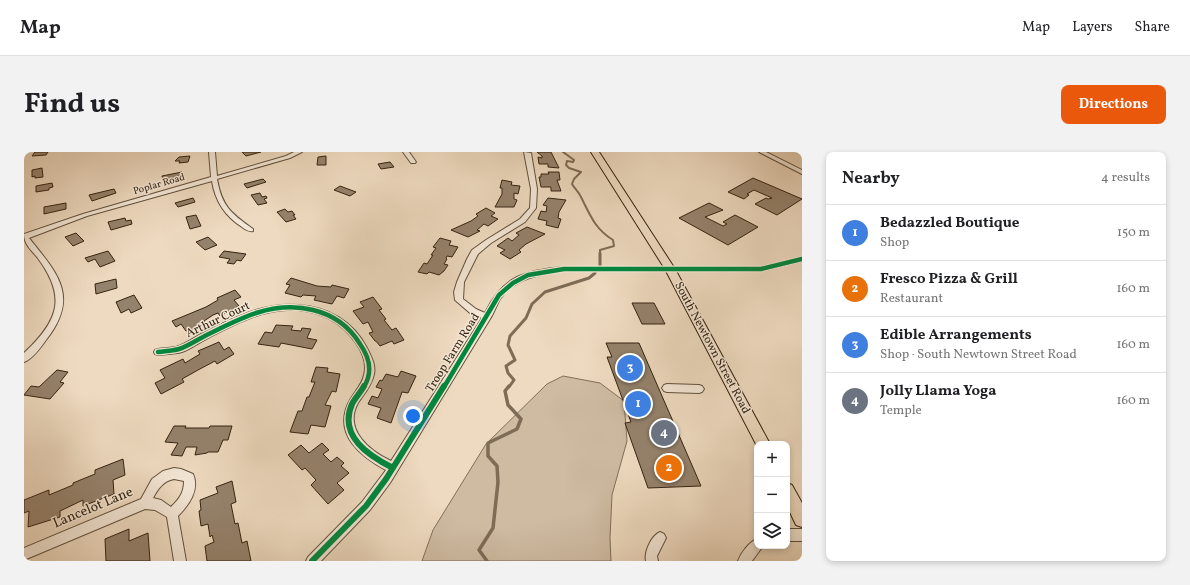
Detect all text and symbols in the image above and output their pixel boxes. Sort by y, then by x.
text: Map [20,15,61,41]
text: Map [1022,18,1050,37]
text: Layers [1072,18,1112,37]
text: Share [1134,18,1170,37]
text: Find us [24,85,120,124]
button: Directions [1061,85,1166,124]
text: Nearby [842,167,900,190]
text: 4 results [1101,169,1150,187]
street label: Poplar Road [131,170,187,198]
text: Bedazzled Boutique [880,213,1020,234]
text: 1 [852,224,858,242]
text: 150 m [1117,224,1150,242]
text: Shop [880,234,909,252]
text: Fresco Pizza & Grill [880,269,1018,290]
street label: South Newtown Street Road [670,279,754,417]
text: 2 [852,280,858,298]
text: 160 m [1116,280,1150,298]
text: Restaurant [880,290,943,308]
street label: Arthur Court [183,298,253,342]
street label: Troop Farm Road [422,310,484,396]
text: Edible Arrangements [880,325,1032,346]
text: 3 [852,336,858,354]
text: 160 m [1116,336,1150,354]
text: Shop · South Newtown Street Road [880,346,1077,364]
pin: 3 [617,353,643,383]
text: Jolly Llama Yoga [880,381,997,402]
pin: 1 [625,389,651,419]
text: 4 [851,392,859,410]
text: 160 m [1116,392,1150,410]
text: Temple [880,402,922,420]
your location [403,406,423,426]
pin: 4 [651,418,677,448]
map controls [754,441,790,549]
button: + [754,441,790,477]
pin: 2 [656,453,682,483]
button: − [754,477,790,513]
street label: Lancelot Lane [50,482,136,533]
button: layers [754,513,790,549]

